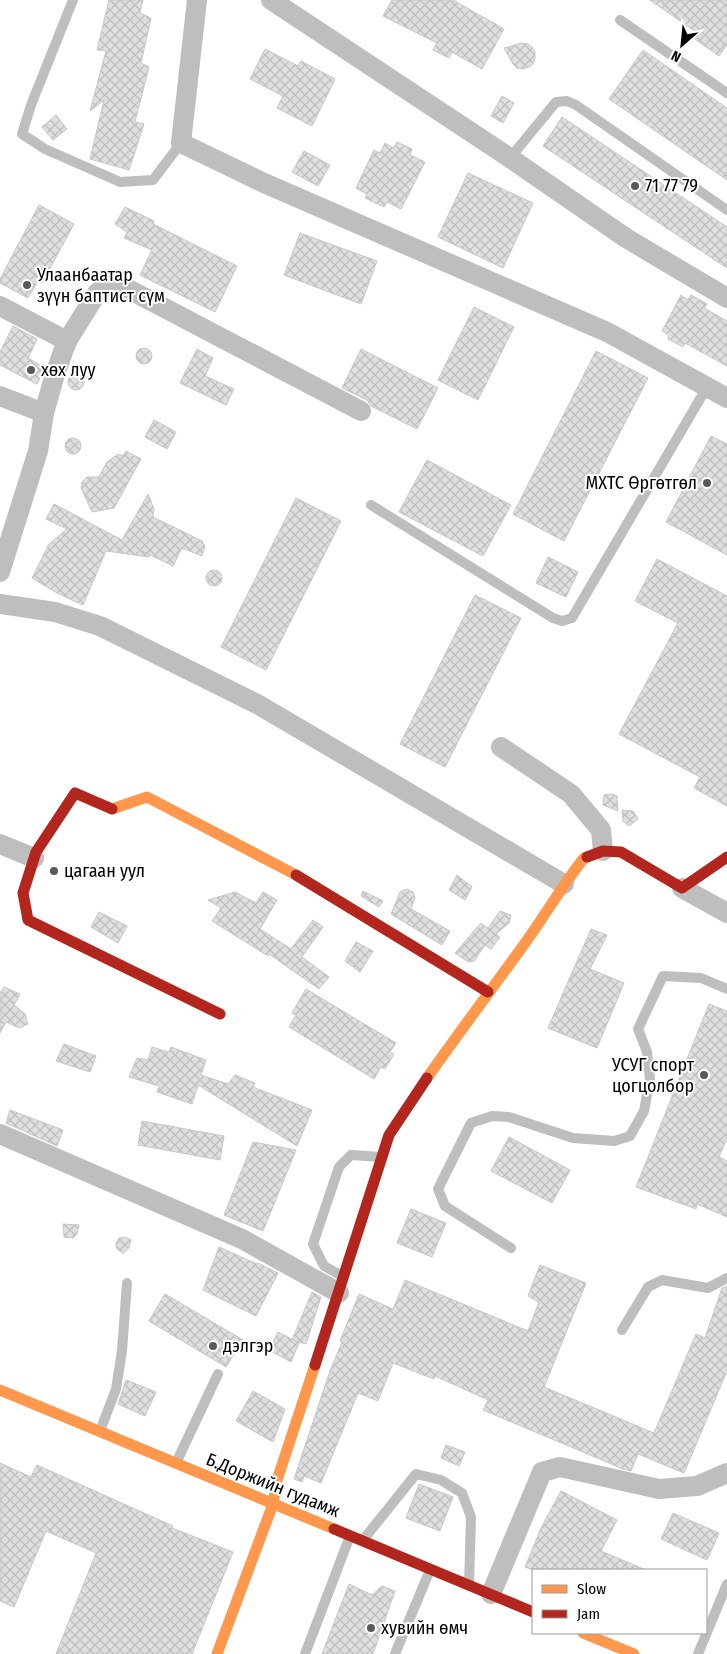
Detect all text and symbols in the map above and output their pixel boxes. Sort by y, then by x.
north arrow [657,20,707,70]
text: N [669,47,684,66]
place label: 71 77 79 [645,175,698,197]
marker: 71 77 79 [629,180,641,192]
place label: Улаанбаатар зүүн баптист сүм [36,264,165,307]
marker: Улаанбаатар зүүн баптист сүм [21,279,33,291]
place label: хөх луу [41,359,95,381]
marker: хөх луу [25,364,37,376]
place label: МХТС Өргөтгөл [586,472,697,494]
marker: МХТС Өргөтгөл [701,477,713,489]
place label: цагаан уул [64,860,145,882]
marker: цагаан уул [48,865,60,877]
place label: УСУГ спорт цогцолбор [611,1054,695,1097]
marker: УСУГ спорт цогцолбор [698,1069,710,1081]
place label: дэлгэр [223,1335,273,1357]
marker: дэлгэр [207,1340,219,1352]
street label: Б.Доржийн гудамж [203,1448,343,1522]
legend [532,1569,707,1634]
text: Slow [577,1580,606,1598]
text: Jam [577,1605,600,1623]
place label: хувийн өмч [381,1617,468,1639]
marker: хувийн өмч [365,1622,377,1634]

